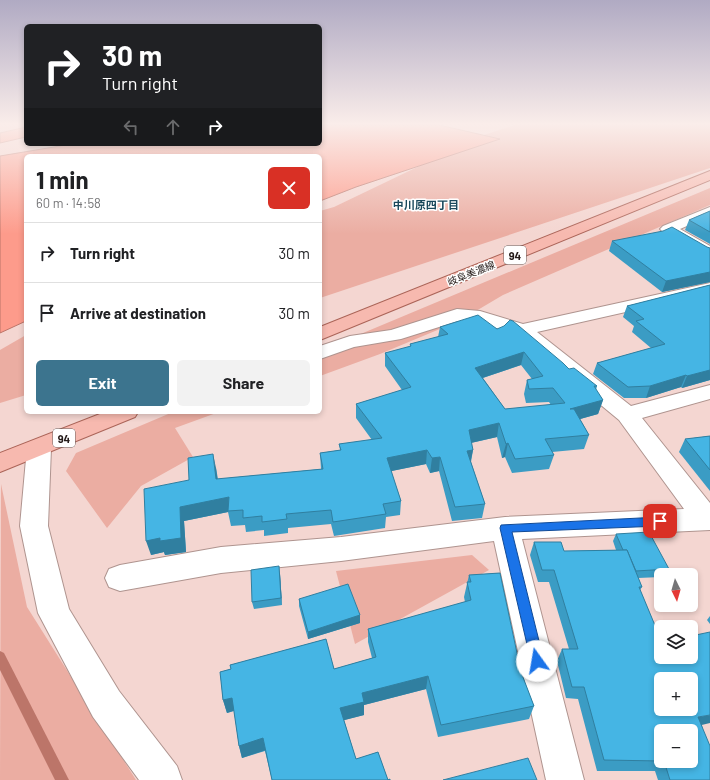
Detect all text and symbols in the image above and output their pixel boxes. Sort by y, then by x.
text: 30 m [102,38,162,72]
icon: right [36,40,88,92]
text: Turn right [102,72,178,94]
icon: left [120,116,142,138]
icon: ahead [162,116,184,138]
icon: right [204,116,226,138]
text: 1 min [36,165,89,194]
button: close [268,167,310,209]
text: 60 m · 14:58 [36,195,101,211]
district label: 中川原四丁目 [393,198,459,211]
icon: right [36,242,58,264]
text: Turn right [70,244,135,262]
text: 30 m [278,244,310,262]
road number: 94 [504,246,526,264]
street label: 岐阜美濃線 [446,258,496,288]
icon: arrive [36,302,58,324]
text: Arrive at destination [70,304,206,322]
text: 30 m [278,304,310,322]
button: Exit [36,360,169,406]
button: Share [177,360,310,406]
road number: 94 [53,429,75,447]
pin [643,504,677,538]
icon: arrive [649,510,671,532]
north arrow [654,568,698,612]
map controls [654,568,698,768]
button: layers [654,620,698,664]
position arrow [516,640,558,682]
button: + [654,672,698,716]
button: − [654,724,698,768]

